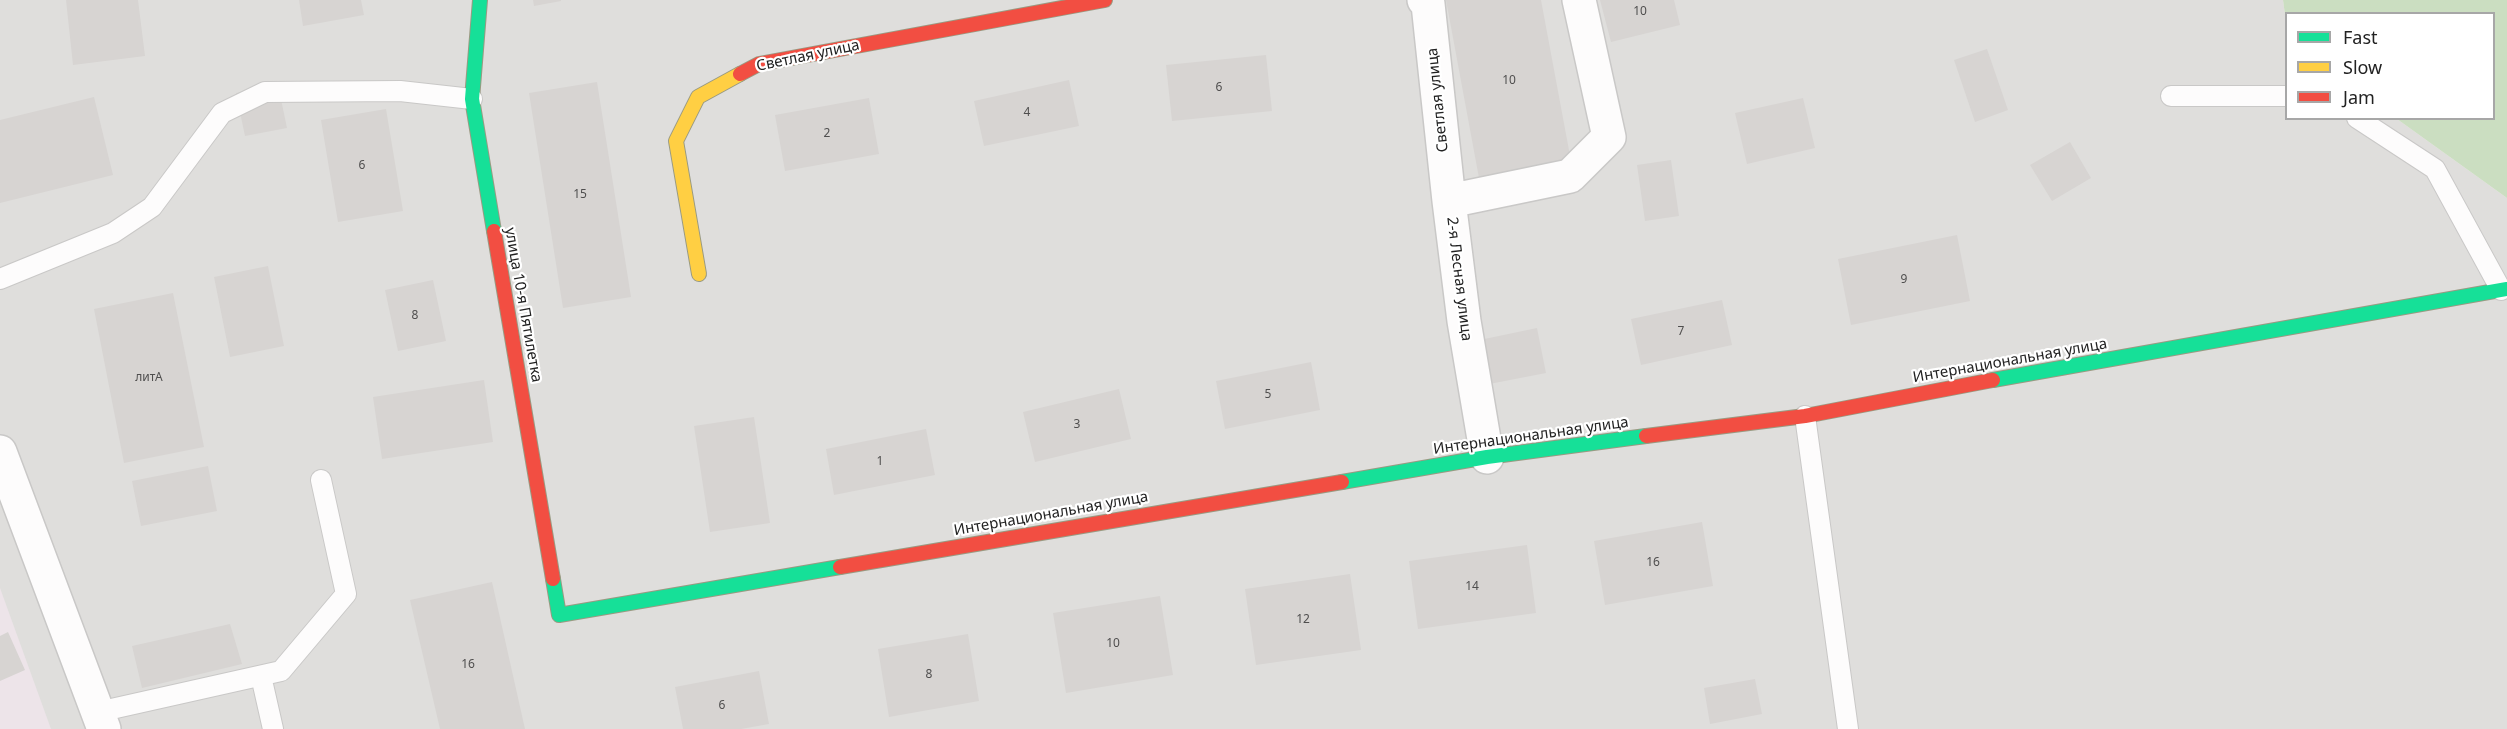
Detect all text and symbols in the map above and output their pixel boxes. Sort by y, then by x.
house number: 10 [1633,5,1647,19]
legend [2285,12,2495,120]
text: Fast [2343,25,2378,49]
street label: Светлая улица [755,36,861,76]
street label: Светлая улица [1424,47,1452,153]
text: Slow [2343,55,2382,79]
house number: 10 [1502,74,1516,88]
house number: 6 [1216,81,1222,95]
text: Jam [2343,85,2375,109]
house number: 4 [1024,106,1030,120]
house number: 2 [824,127,830,141]
house number: 6 [359,159,365,173]
house number: 15 [573,188,587,202]
street label: 2-я Лесная улица [1442,216,1476,342]
street label: улица 10-я Пятилетка [501,226,545,384]
house number: 9 [1901,273,1907,287]
house number: 8 [412,309,418,323]
house number: 7 [1678,325,1684,339]
street label: Интернациональная улица [1911,335,2109,387]
house number: литА [135,371,163,385]
house number: 5 [1265,388,1271,402]
street label: Интернациональная улица [1432,413,1630,459]
house number: 3 [1074,418,1080,432]
house number: 1 [877,455,883,469]
street label: Интернациональная улица [952,488,1150,540]
house number: 16 [1646,556,1660,570]
house number: 14 [1465,580,1479,594]
house number: 12 [1296,613,1310,627]
house number: 10 [1106,637,1120,651]
house number: 16 [461,658,475,672]
house number: 8 [926,668,932,682]
house number: 6 [719,699,725,713]

